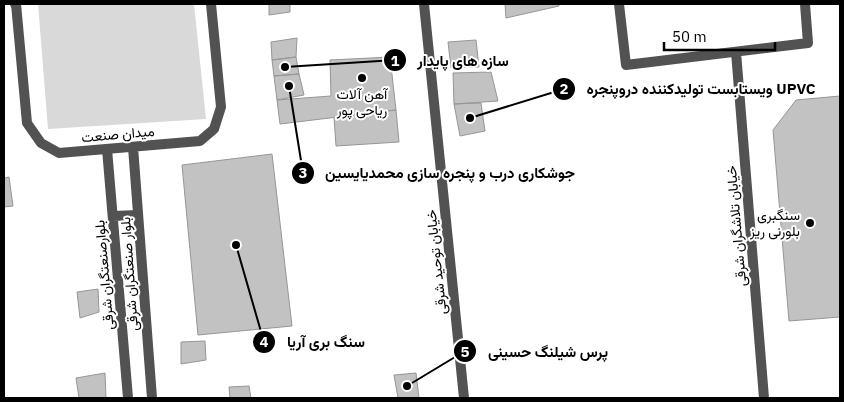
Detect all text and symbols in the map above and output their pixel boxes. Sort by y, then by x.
scale bar [664,20,775,52]
text: 50 m [672,27,707,46]
callout: سازه های پایدار [382,45,519,75]
text: 1 [390,51,400,70]
text: سازه های پایدار [416,51,509,71]
marker: آهن آلات ریاحی پور [356,72,368,84]
callout: ویستابست تولیدکننده دروپنجره UPVC [552,74,826,104]
text: 2 [559,79,569,98]
text: ویستابست تولیدکننده دروپنجره UPVC [586,79,816,99]
place label: آهن آلات ریاحی پور [336,85,389,120]
street label: میدان صنعت [81,122,155,146]
callout: جوشکاری درب و پنجره سازی محمدیایسین [290,158,585,188]
text: 3 [298,163,308,182]
text: جوشکاری درب و پنجره سازی محمدیایسین [325,163,575,183]
street label: خیابان تلاشگران شرقی [722,165,750,287]
place label: سنگبری بلورنی ریز [749,206,800,240]
street label: خیابان توحید شرقی [422,209,450,315]
street label: بلوار صنعتگران شرقی [116,216,142,332]
marker: سنگبری بلورنی ریز [804,217,816,229]
street label: بلوارصنعتگران شرقی [90,219,118,331]
callout: سنگ بری آریا [252,327,375,357]
text: 4 [259,332,269,351]
text: سنگ بری آریا [287,332,365,351]
callout: پرس شیلنگ حسینی [453,336,618,366]
text: 5 [460,342,470,361]
text: پرس شیلنگ حسینی [488,342,608,362]

